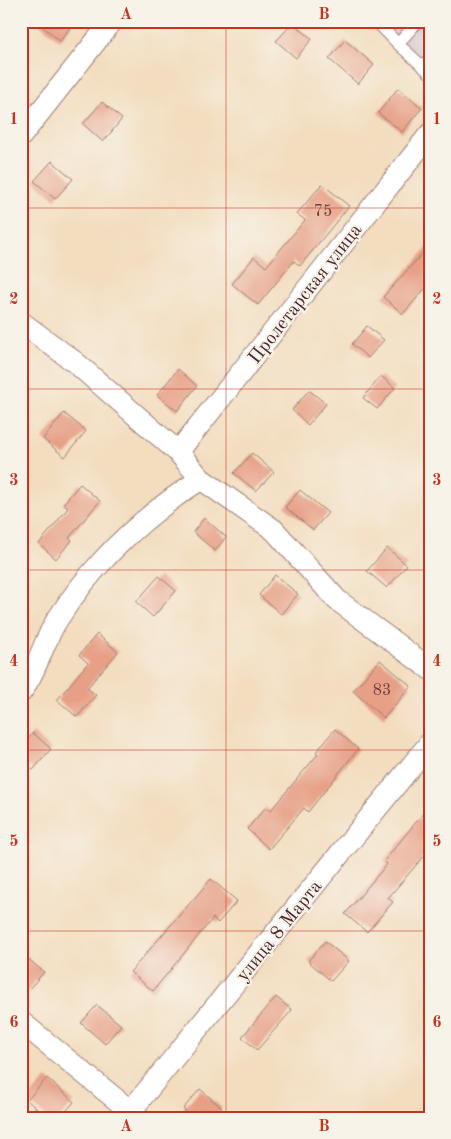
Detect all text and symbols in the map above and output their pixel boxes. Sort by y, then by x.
text: A [120,7,132,23]
text: B [318,7,330,23]
text: 1 [9,112,19,128]
text: 1 [432,112,442,128]
house number: 75 [314,204,332,220]
street label: Пролетарская улица [246,221,367,368]
text: 2 [9,292,19,308]
text: 2 [432,292,442,308]
text: 3 [9,473,19,489]
text: 3 [432,473,442,489]
text: 4 [9,654,19,670]
text: 4 [432,654,442,670]
house number: 83 [373,683,391,699]
text: 5 [9,834,19,850]
text: 5 [432,834,442,850]
street label: улица 8 Марта [234,877,327,986]
text: 6 [9,1015,19,1031]
text: 6 [432,1015,442,1031]
text: A [120,1119,132,1135]
text: B [318,1119,330,1135]

